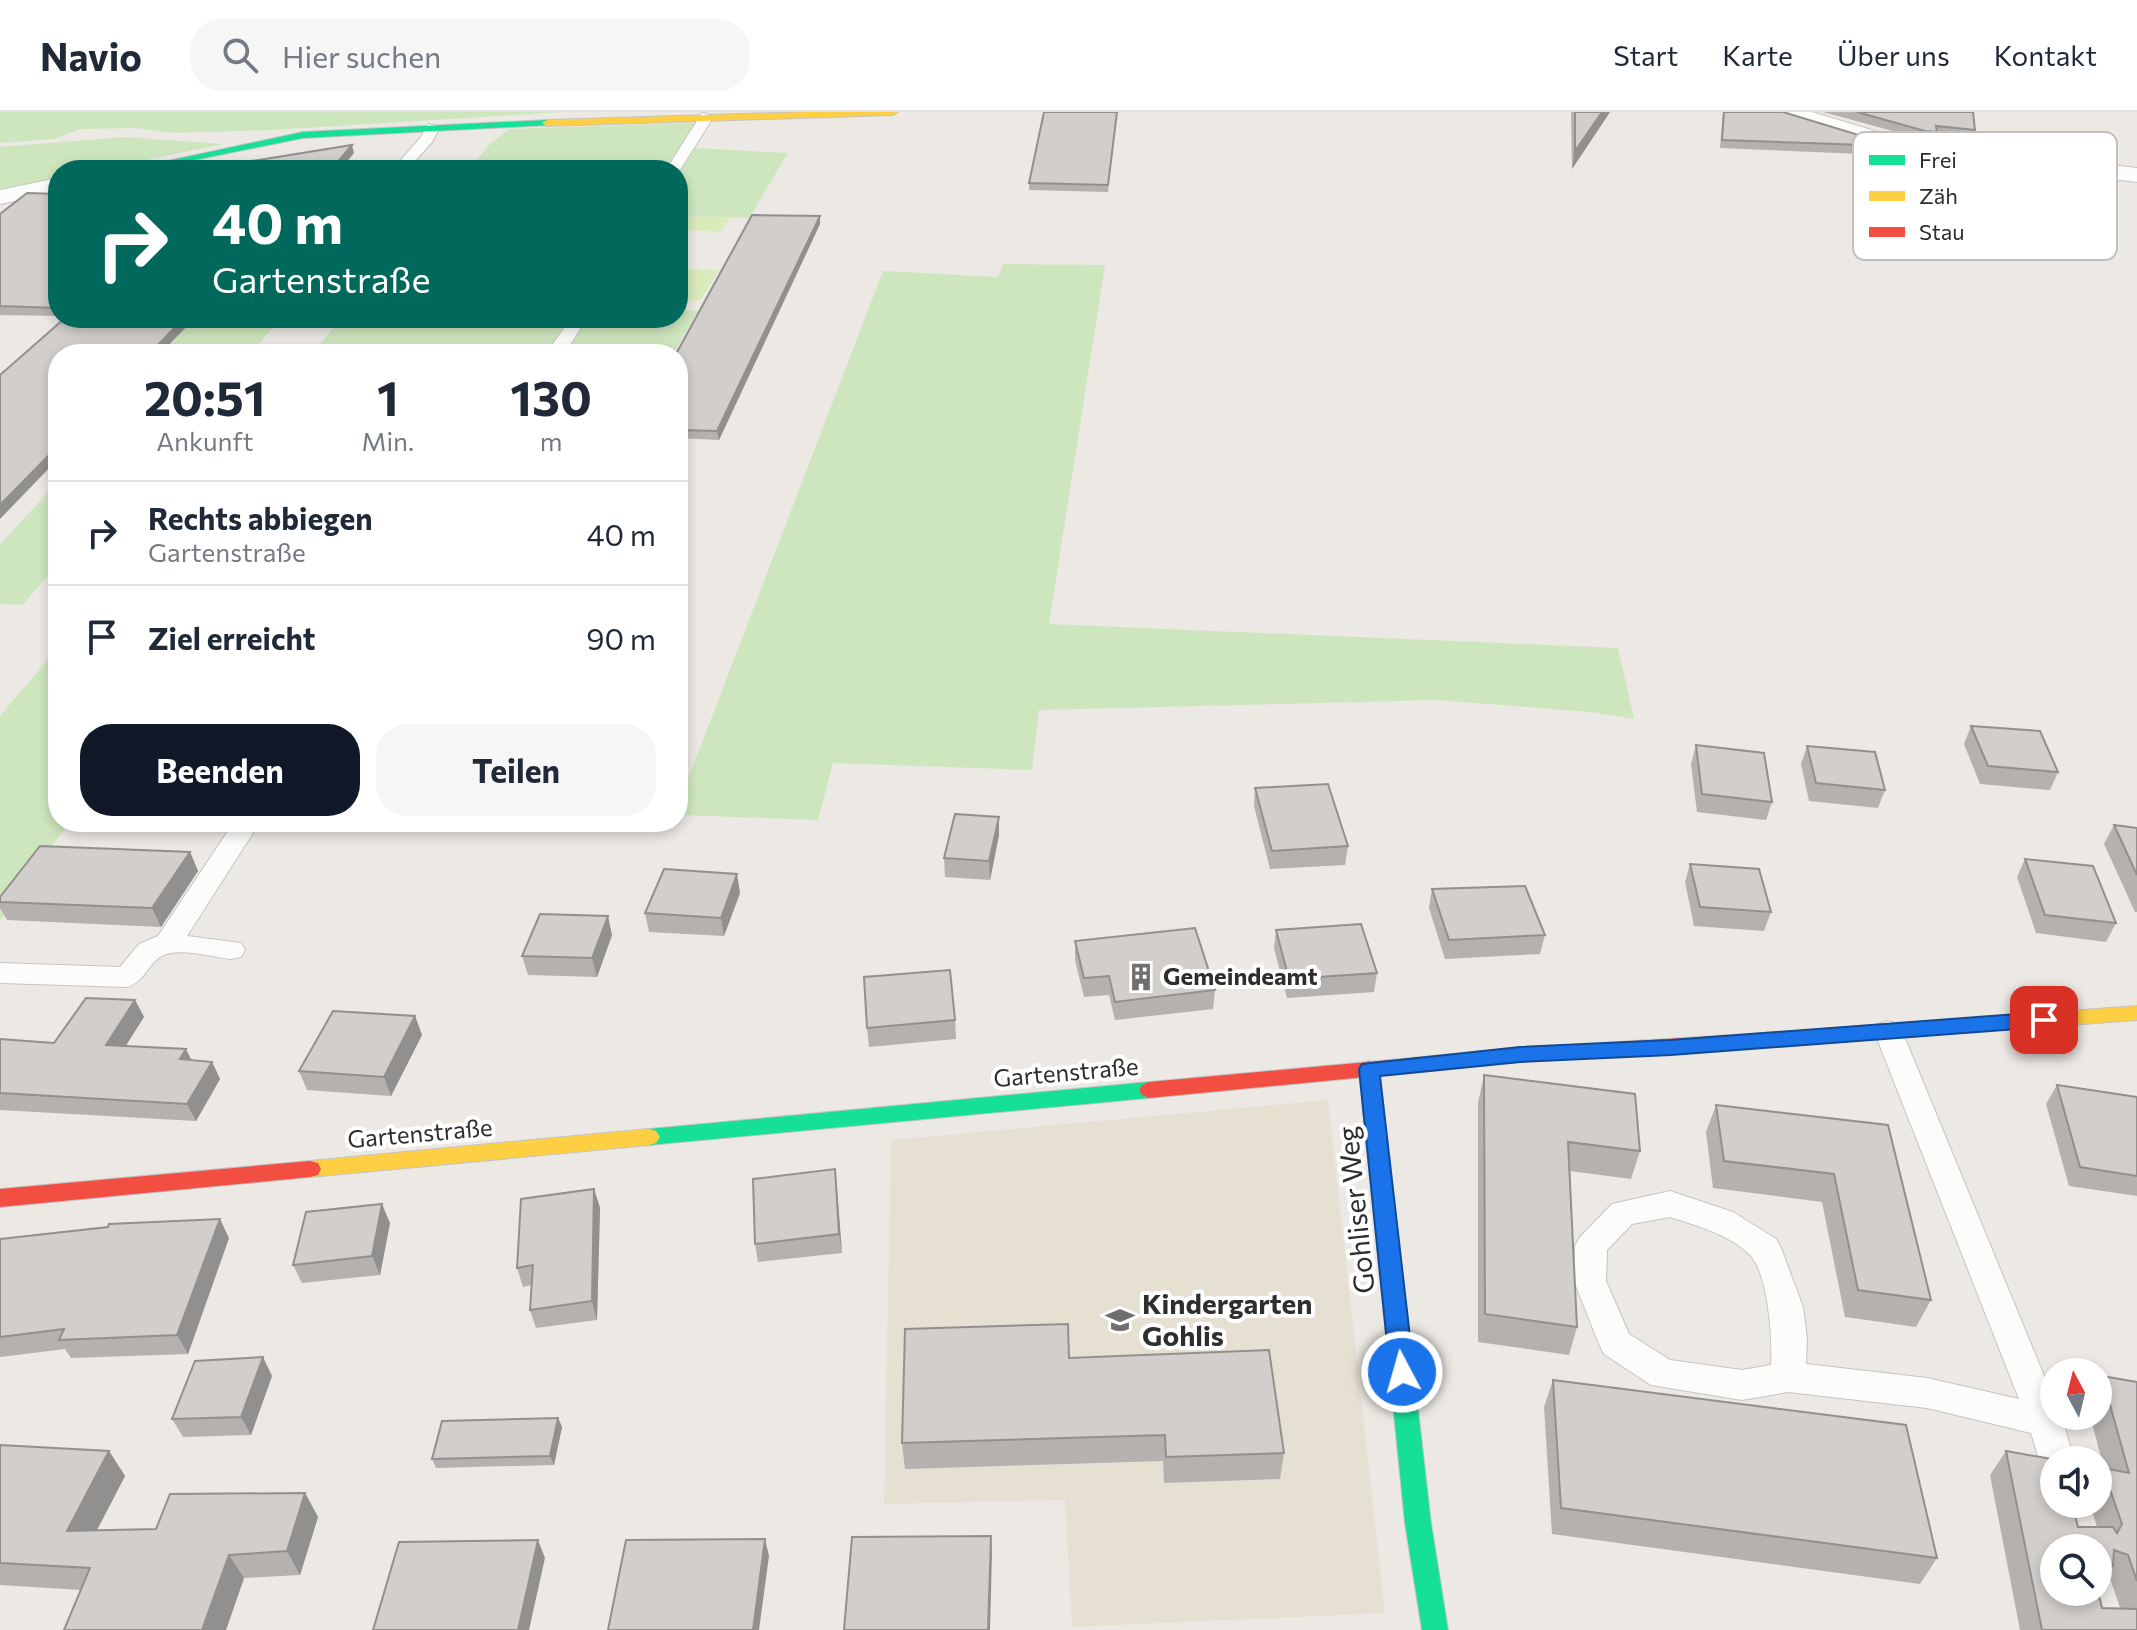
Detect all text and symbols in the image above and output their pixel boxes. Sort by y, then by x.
search box [190,19,750,91]
text: Navio [40,32,142,79]
icon: search [218,33,262,77]
text: Hier suchen [282,37,441,74]
text: Start [1613,38,1678,72]
text: Karte [1722,38,1793,72]
text: Über uns [1837,38,1950,72]
text: Kontakt [1994,38,2097,72]
legend [1853,132,2117,260]
text: Frei [1919,146,1957,173]
text: Zäh [1919,182,1958,209]
text: 40 m [212,187,343,256]
icon: right [80,192,184,296]
text: Stau [1919,218,1965,245]
text: Gartenstraße [212,256,430,300]
text: 20:51 [144,367,265,426]
text: 1 [377,367,399,426]
text: 130 [510,367,592,426]
text: Ankunft [156,425,253,456]
text: Min. [362,425,414,456]
text: m [540,425,562,456]
text: Rechts abbiegen [148,499,373,536]
icon: right [80,511,124,555]
text: 40 m [587,515,656,552]
text: Gartenstraße [148,536,306,567]
icon: arrive [80,615,124,659]
text: Ziel erreicht [148,619,316,656]
text: 90 m [586,619,656,656]
button: Beenden [80,724,360,816]
button: Teilen [376,724,656,816]
place label: Gemeindeamt [1163,961,1318,990]
building icon: Gemeindeamt [1126,962,1156,992]
pin [2010,986,2078,1054]
icon: arrive [2022,998,2066,1042]
street label: Gartenstraße [992,1051,1140,1092]
street label: Gartenstraße [346,1112,494,1153]
street label: Gohliser Weg [1329,1125,1381,1296]
place label: Kindergarten Gohlis [1142,1286,1312,1352]
school or university icon: Kindergarten Gohlis [1105,1305,1135,1335]
position arrow [1360,1330,1444,1414]
north arrow [2040,1358,2112,1430]
map controls [2040,1358,2112,1606]
button: sound [2040,1446,2112,1518]
button: search [2040,1534,2112,1606]

